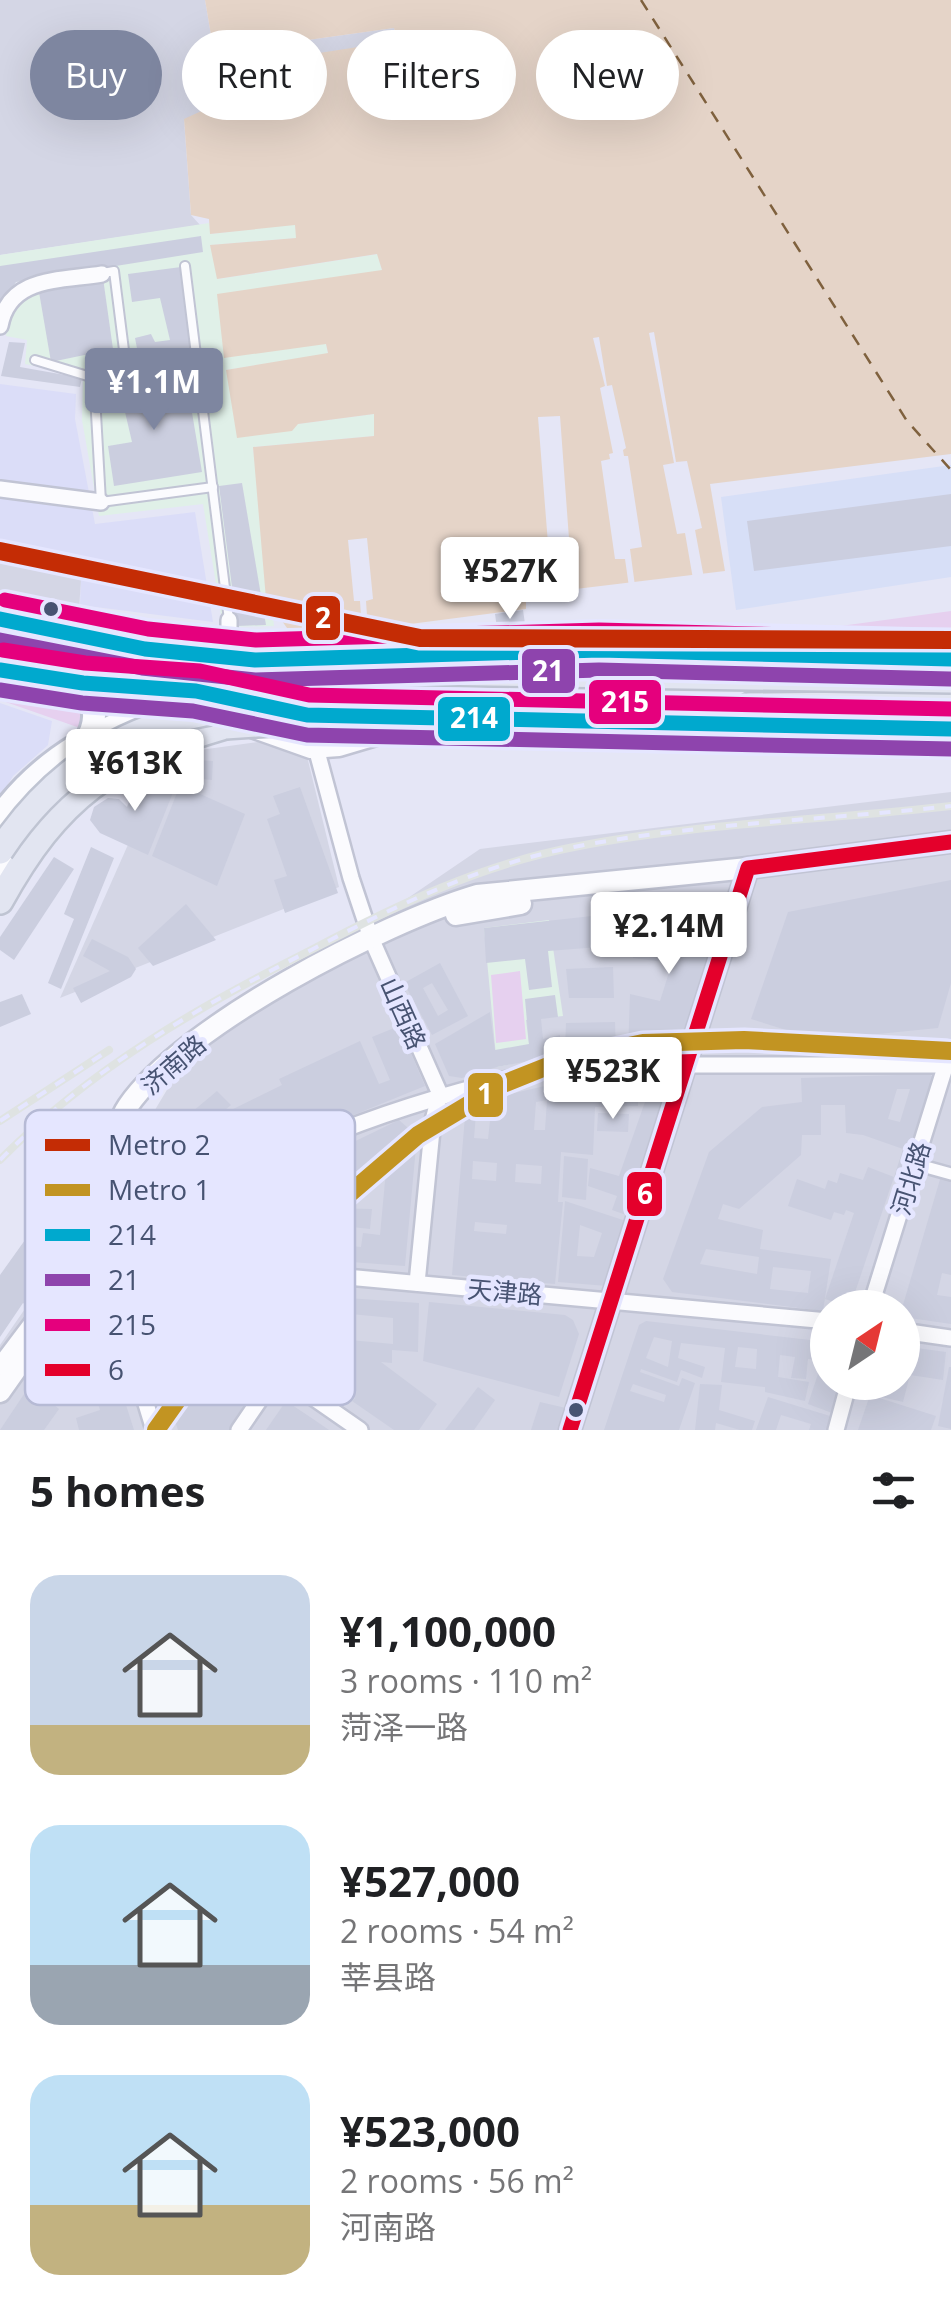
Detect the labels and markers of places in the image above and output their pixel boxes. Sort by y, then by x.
pin: ¥1.1M [84,348,224,433]
pin: ¥527K [440,537,580,622]
unlabelled marker [41,599,61,619]
pin: ¥613K [65,729,205,814]
pin: ¥2.14M [588,892,750,977]
pin: ¥523K [543,1037,683,1122]
unlabelled marker [566,1400,586,1420]

